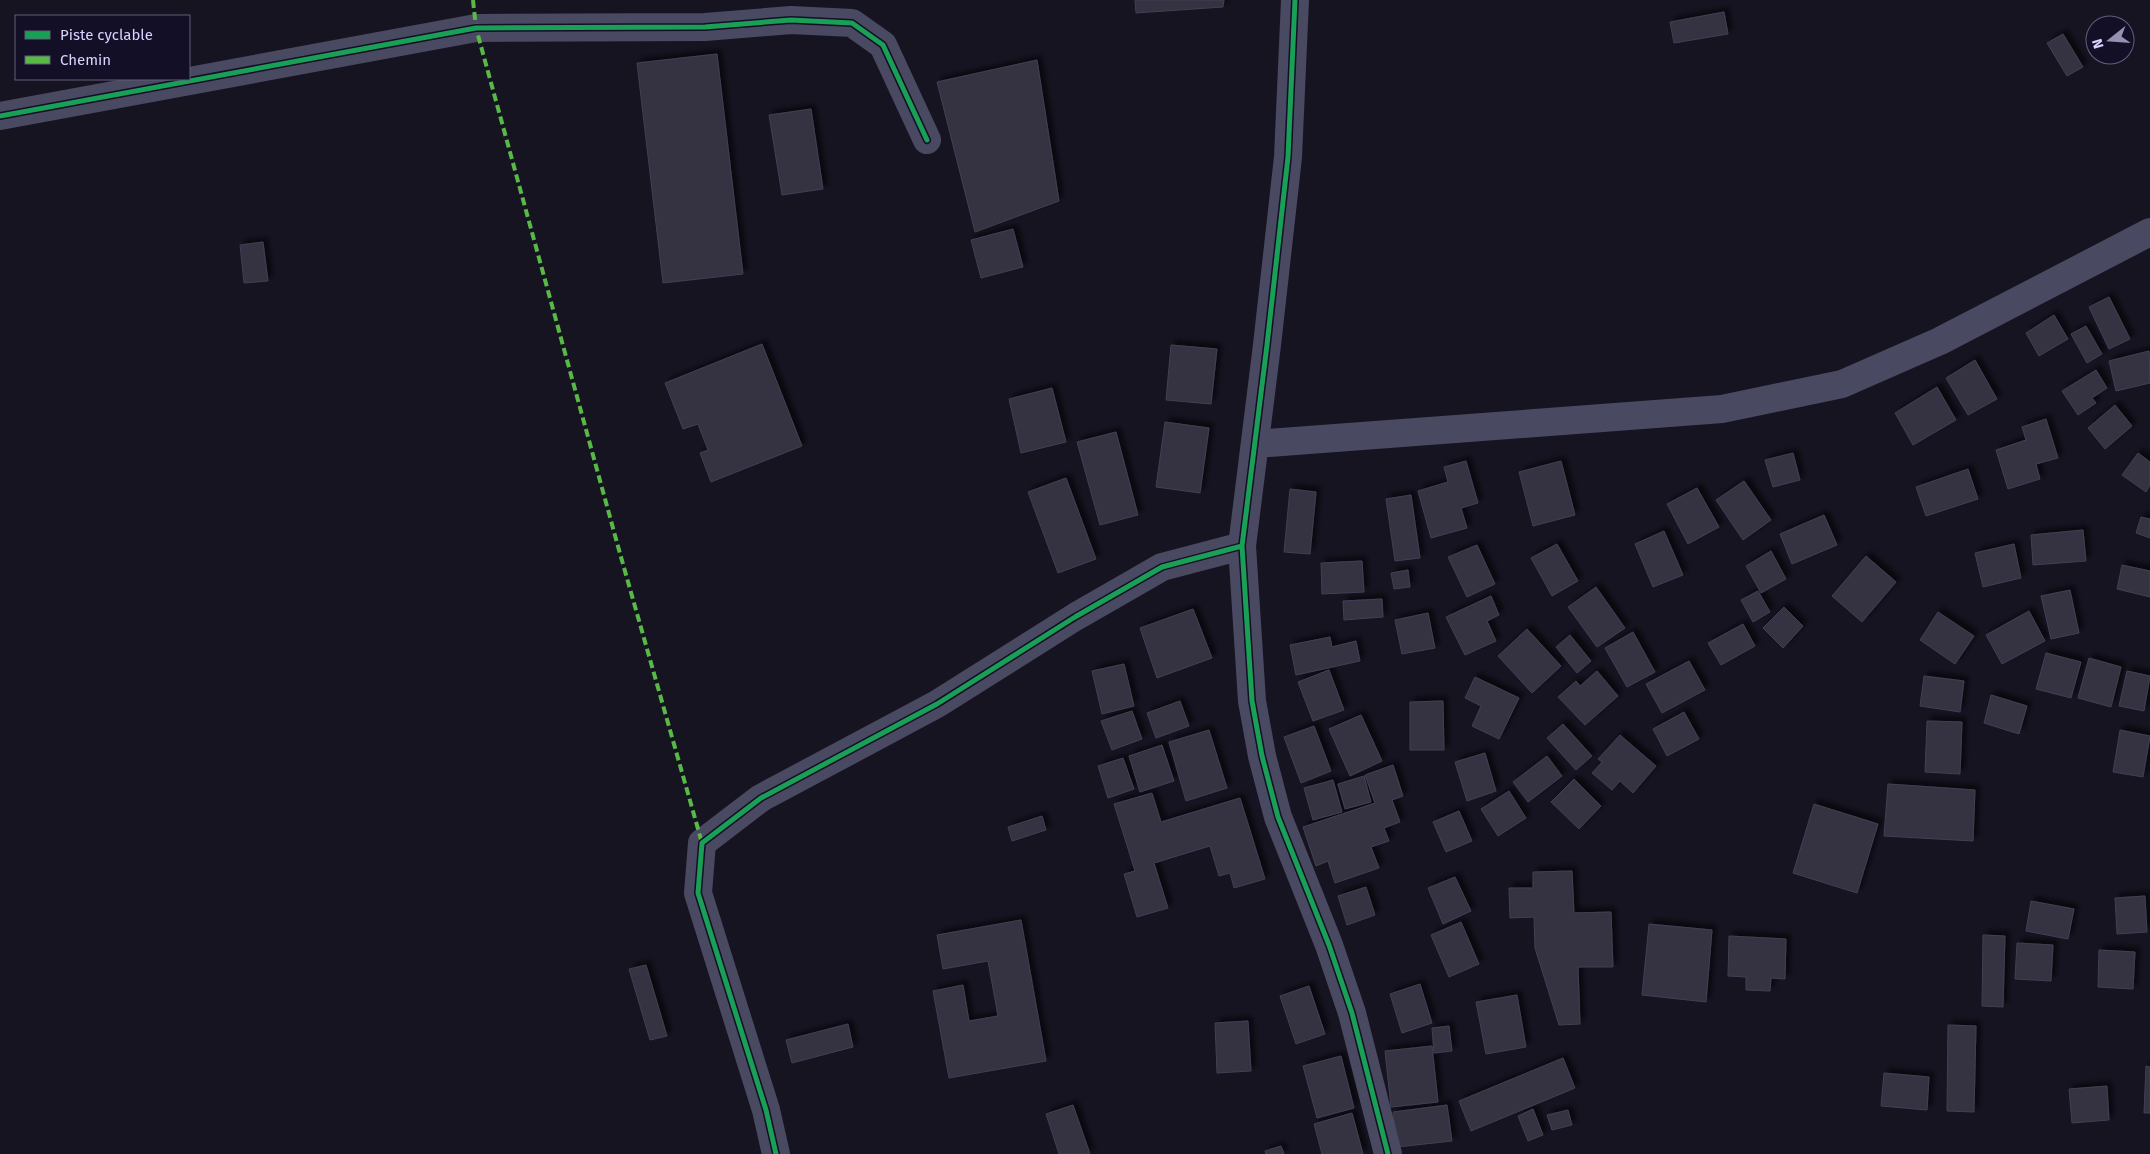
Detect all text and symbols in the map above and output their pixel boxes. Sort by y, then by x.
legend [15,15,190,80]
north arrow [2085,15,2135,65]
text: Piste cyclable [60,26,153,44]
text: N [2089,37,2108,51]
text: Chemin [60,51,111,69]

